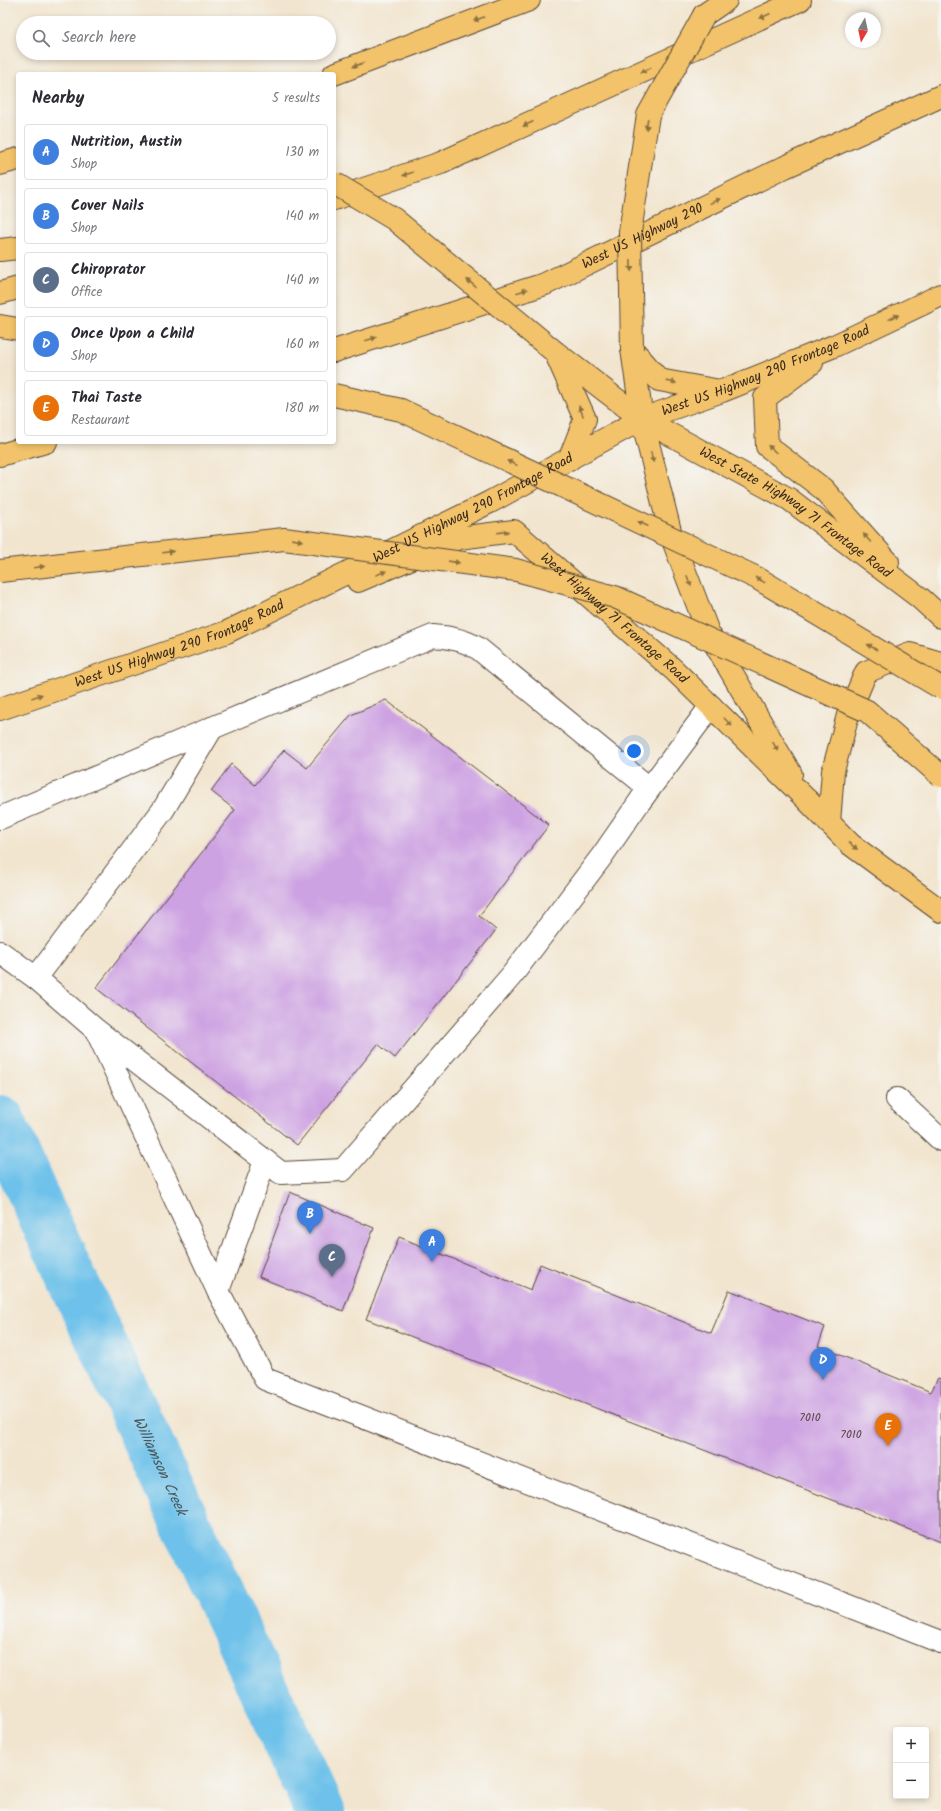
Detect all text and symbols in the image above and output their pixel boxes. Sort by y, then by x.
north arrow [845,12,881,48]
one-way arrow [759,13,770,19]
search box [16,16,336,60]
one-way arrow [473,16,485,22]
text: Search here [62,26,136,50]
icon: search [30,27,52,49]
one-way arrow [352,63,364,69]
one-way arrow [641,67,652,73]
text: Nearby [32,85,84,112]
text: 5 results [272,88,320,109]
one-way arrow [644,118,650,130]
one-way arrow [521,121,533,127]
text: Nutrition, Austin [71,130,182,154]
text: A [42,142,50,163]
text: 130 m [285,142,319,163]
text: Shop [71,154,97,175]
one-way arrow [402,171,414,177]
text: Cover Nails [71,194,144,218]
street label: West US Highway 290 [578,197,707,275]
one-way arrow [710,198,721,204]
text: B [42,206,50,227]
text: 140 m [286,206,319,227]
text: Shop [71,218,97,239]
text: Chiroprator [71,258,145,282]
one-way arrow [628,260,634,273]
text: C [42,270,50,291]
text: 140 m [286,270,319,291]
one-way arrow [466,278,477,287]
text: Office [71,282,102,303]
one-way arrow [516,288,528,294]
one-way arrow [888,314,900,320]
street label: West US Highway 290 Frontage Road [658,319,875,422]
text: Once Upon a Child [71,322,194,346]
text: D [42,334,50,355]
text: 160 m [286,334,319,355]
one-way arrow [365,336,377,342]
text: Shop [71,346,97,367]
one-way arrow [665,379,677,385]
text: Thai Taste [71,386,142,410]
text: E [42,398,50,419]
text: 180 m [285,398,319,419]
one-way arrow [578,405,584,416]
text: Restaurant [71,410,130,431]
street label: West State Highway 71 Frontage Road [695,441,897,585]
one-way arrow [767,445,777,454]
street label: West US Highway 290 Frontage Road [369,447,578,569]
one-way arrow [649,451,655,463]
one-way arrow [507,460,518,466]
one-way arrow [637,521,648,527]
one-way arrow [497,529,509,536]
one-way arrow [862,532,871,543]
one-way arrow [291,537,303,543]
street label: West Highway 71 Frontage Road [535,547,694,690]
one-way arrow [162,549,174,555]
one-way arrow [447,559,460,565]
one-way arrow [33,564,45,570]
one-way arrow [375,569,387,575]
one-way arrow [686,576,692,588]
one-way arrow [754,577,766,583]
street label: West US Highway 290 Frontage Road [72,594,289,694]
one-way arrow [866,643,878,650]
one-way arrow [31,693,43,699]
one-way arrow [723,717,733,727]
one-way arrow [771,740,778,752]
your location [624,741,644,761]
one-way arrow [847,842,858,851]
pin: B [297,1201,323,1234]
pin: A [419,1229,445,1262]
pin: C [319,1244,345,1277]
pin: D [810,1347,836,1380]
house number: 7010 [799,1408,821,1427]
water label: Williamson Creek [126,1413,194,1521]
pin: E [875,1413,901,1446]
house number: 7010 [840,1425,862,1444]
map controls [893,1727,929,1799]
button: + [893,1727,929,1763]
button: − [893,1763,929,1799]

